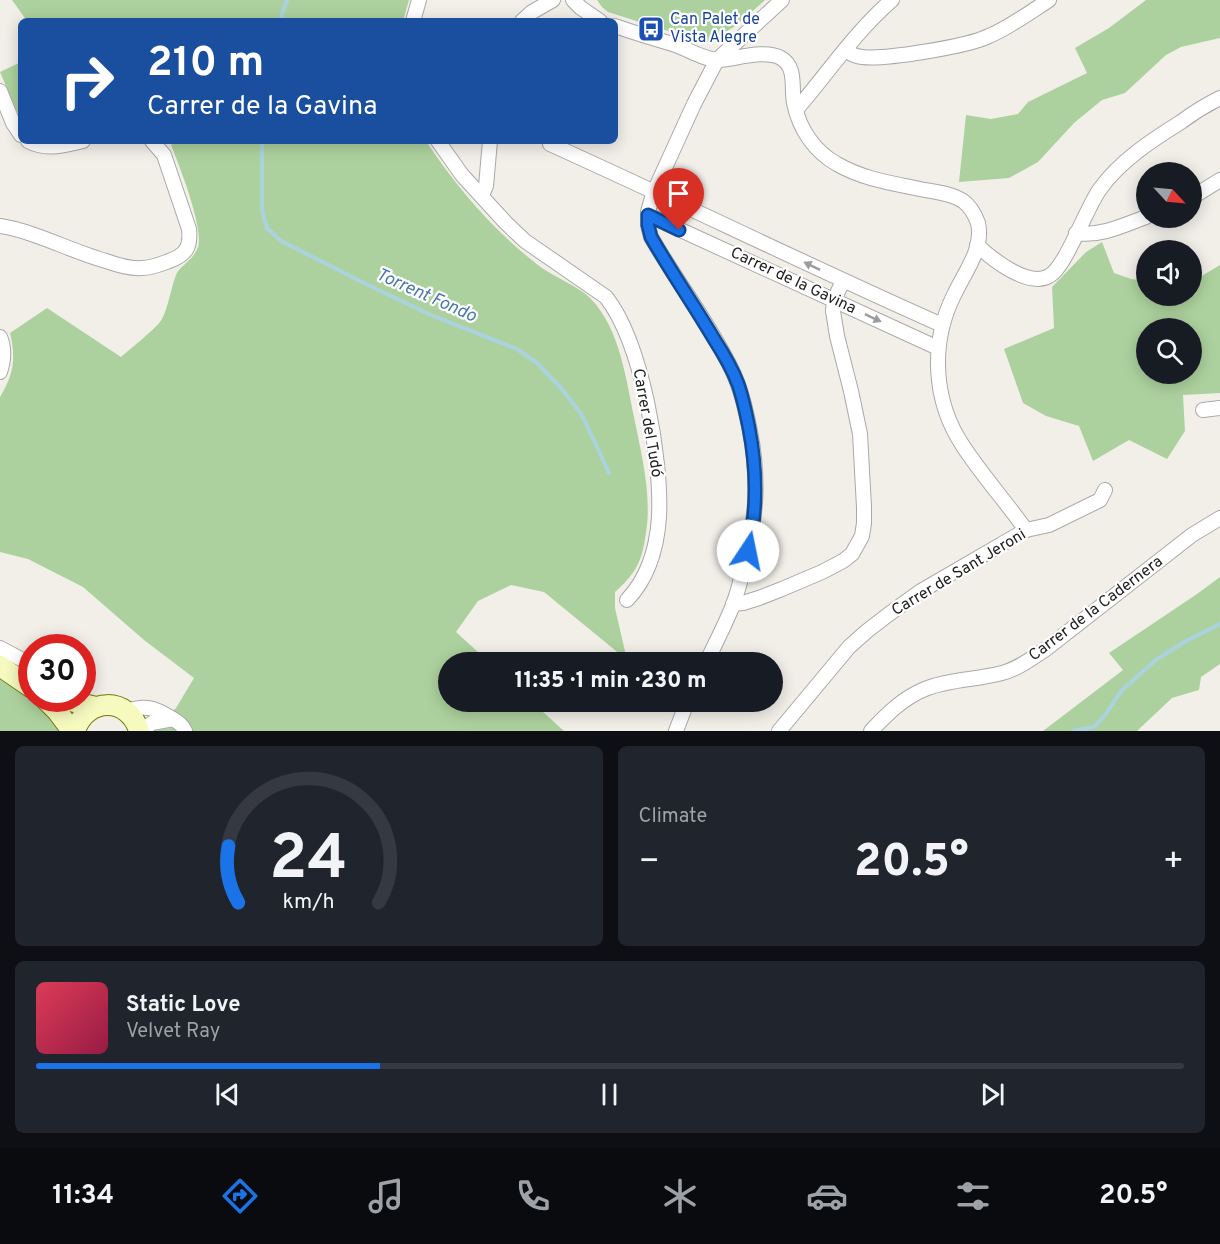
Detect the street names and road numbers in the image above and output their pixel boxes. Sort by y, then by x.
street label: Carrer de la Gavina [727,243,859,319]
street label: Carrer del Tudó [628,367,666,479]
street label: Carrer de Sant Jeroni [888,525,1030,621]
street label: Carrer de la Cadernera [1025,552,1167,666]

